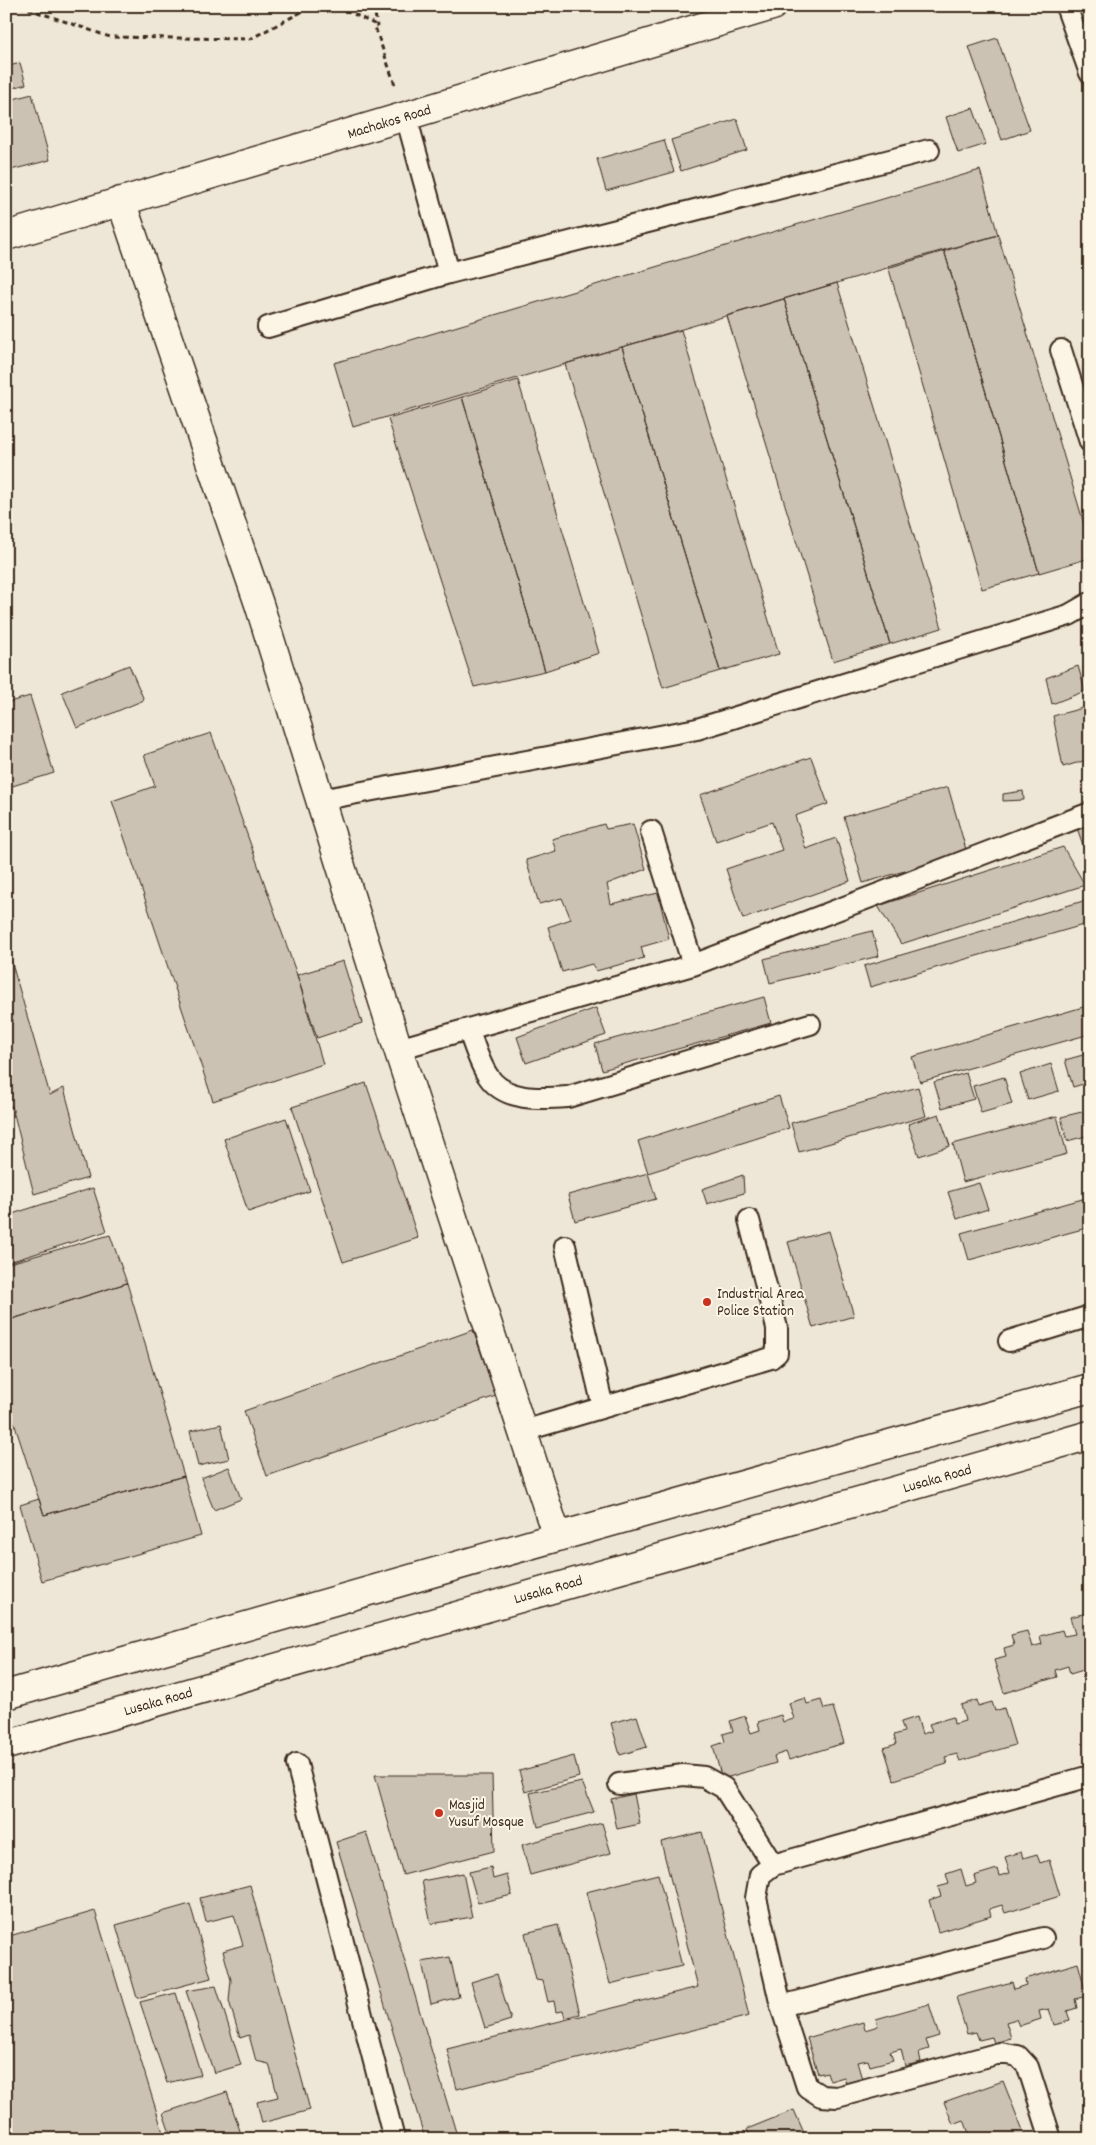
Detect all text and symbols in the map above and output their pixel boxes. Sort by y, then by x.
street label: Machakos Road [345,100,434,146]
place label: Industrial Area Police Station [717,1284,805,1323]
marker: Industrial Area Police Station [701,1296,713,1308]
street label: Lusaka Road [901,1460,975,1500]
street label: Lusaka Road [512,1571,586,1611]
street label: Lusaka Road [122,1683,196,1723]
place label: Masjid Yusuf Mosque [449,1795,524,1834]
marker: Masjid Yusuf Mosque [433,1807,445,1819]

